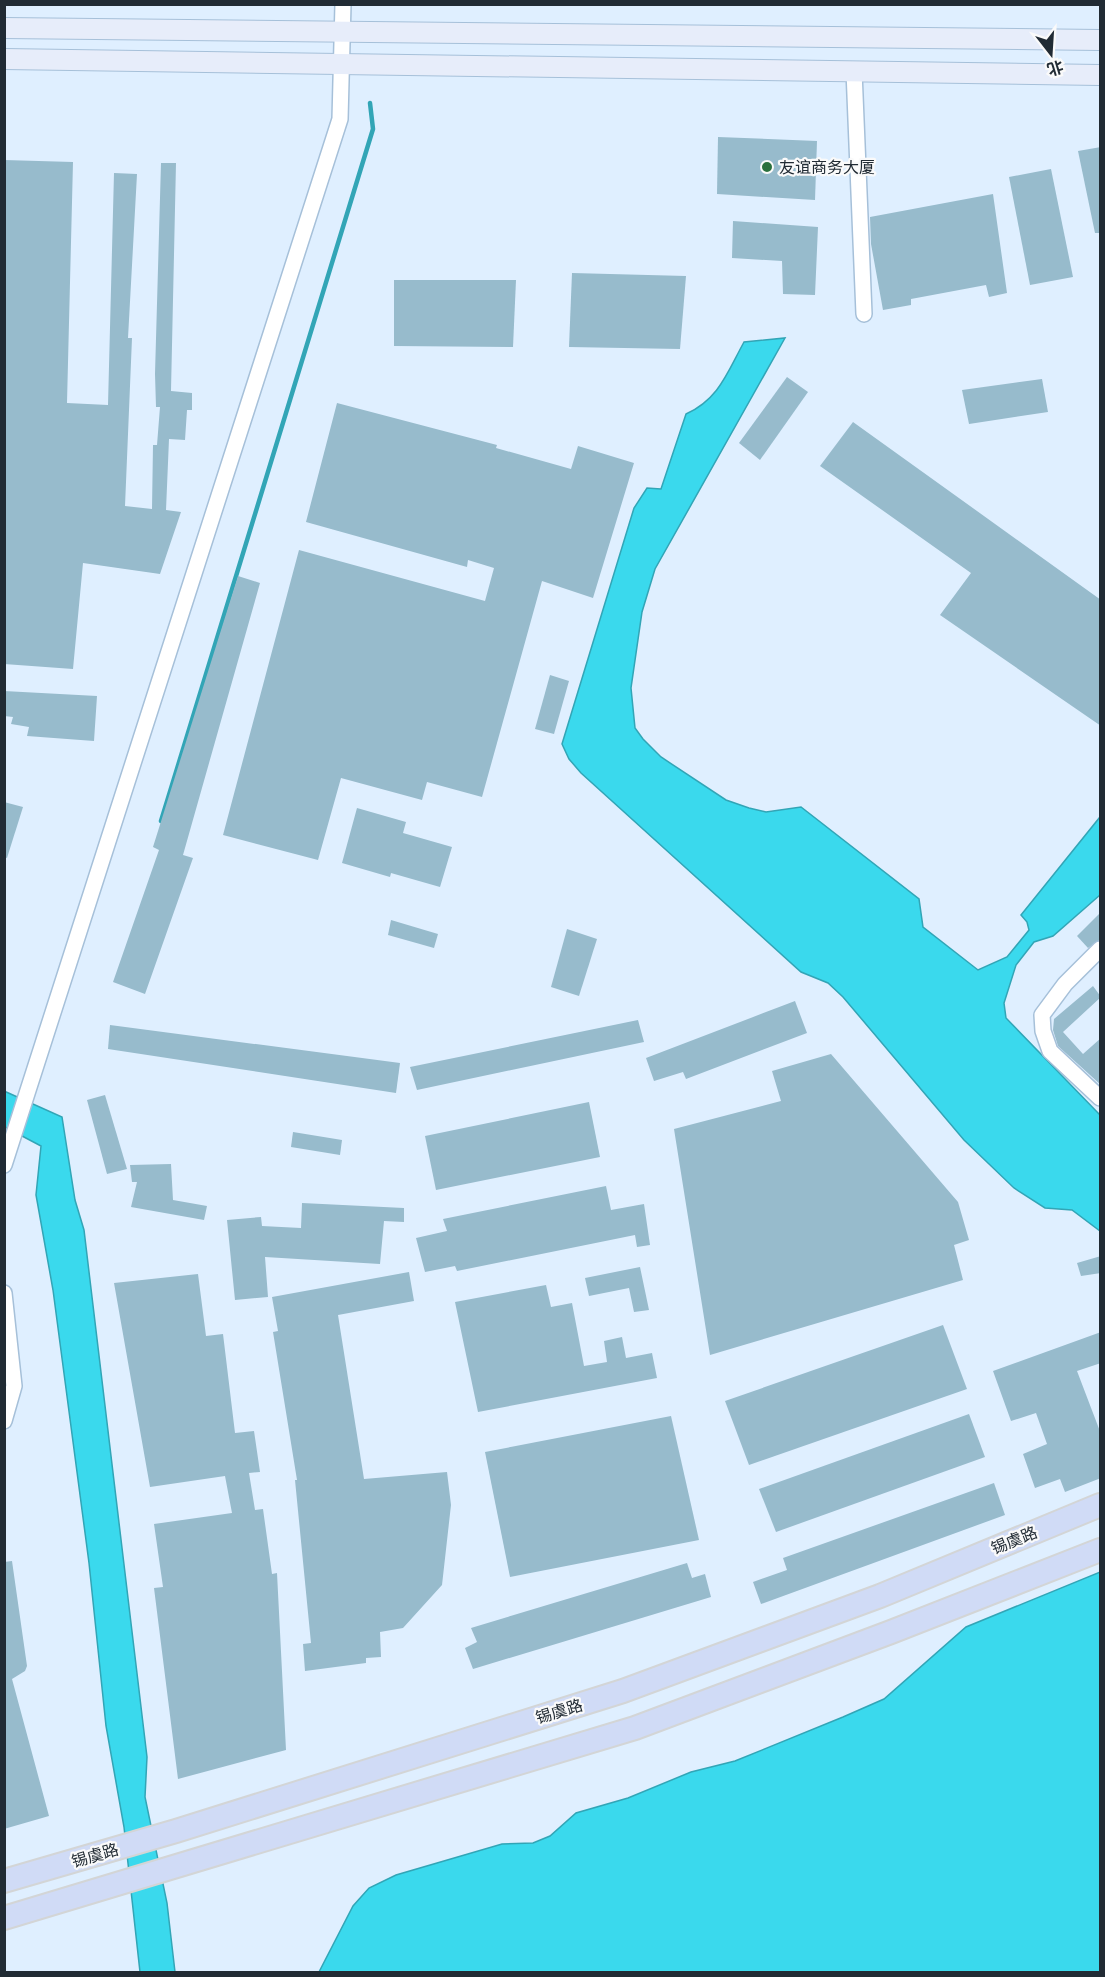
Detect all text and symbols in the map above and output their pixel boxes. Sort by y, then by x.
north arrow [1021,24,1081,84]
text: 北 [1044,55,1067,82]
place label: 友谊商务大厦 [779,155,875,179]
marker: 友谊商务大厦 [760,160,774,174]
street label: 锡虞路 [987,1520,1041,1560]
street label: 锡虞路 [533,1693,585,1729]
street label: 锡虞路 [69,1837,121,1873]

